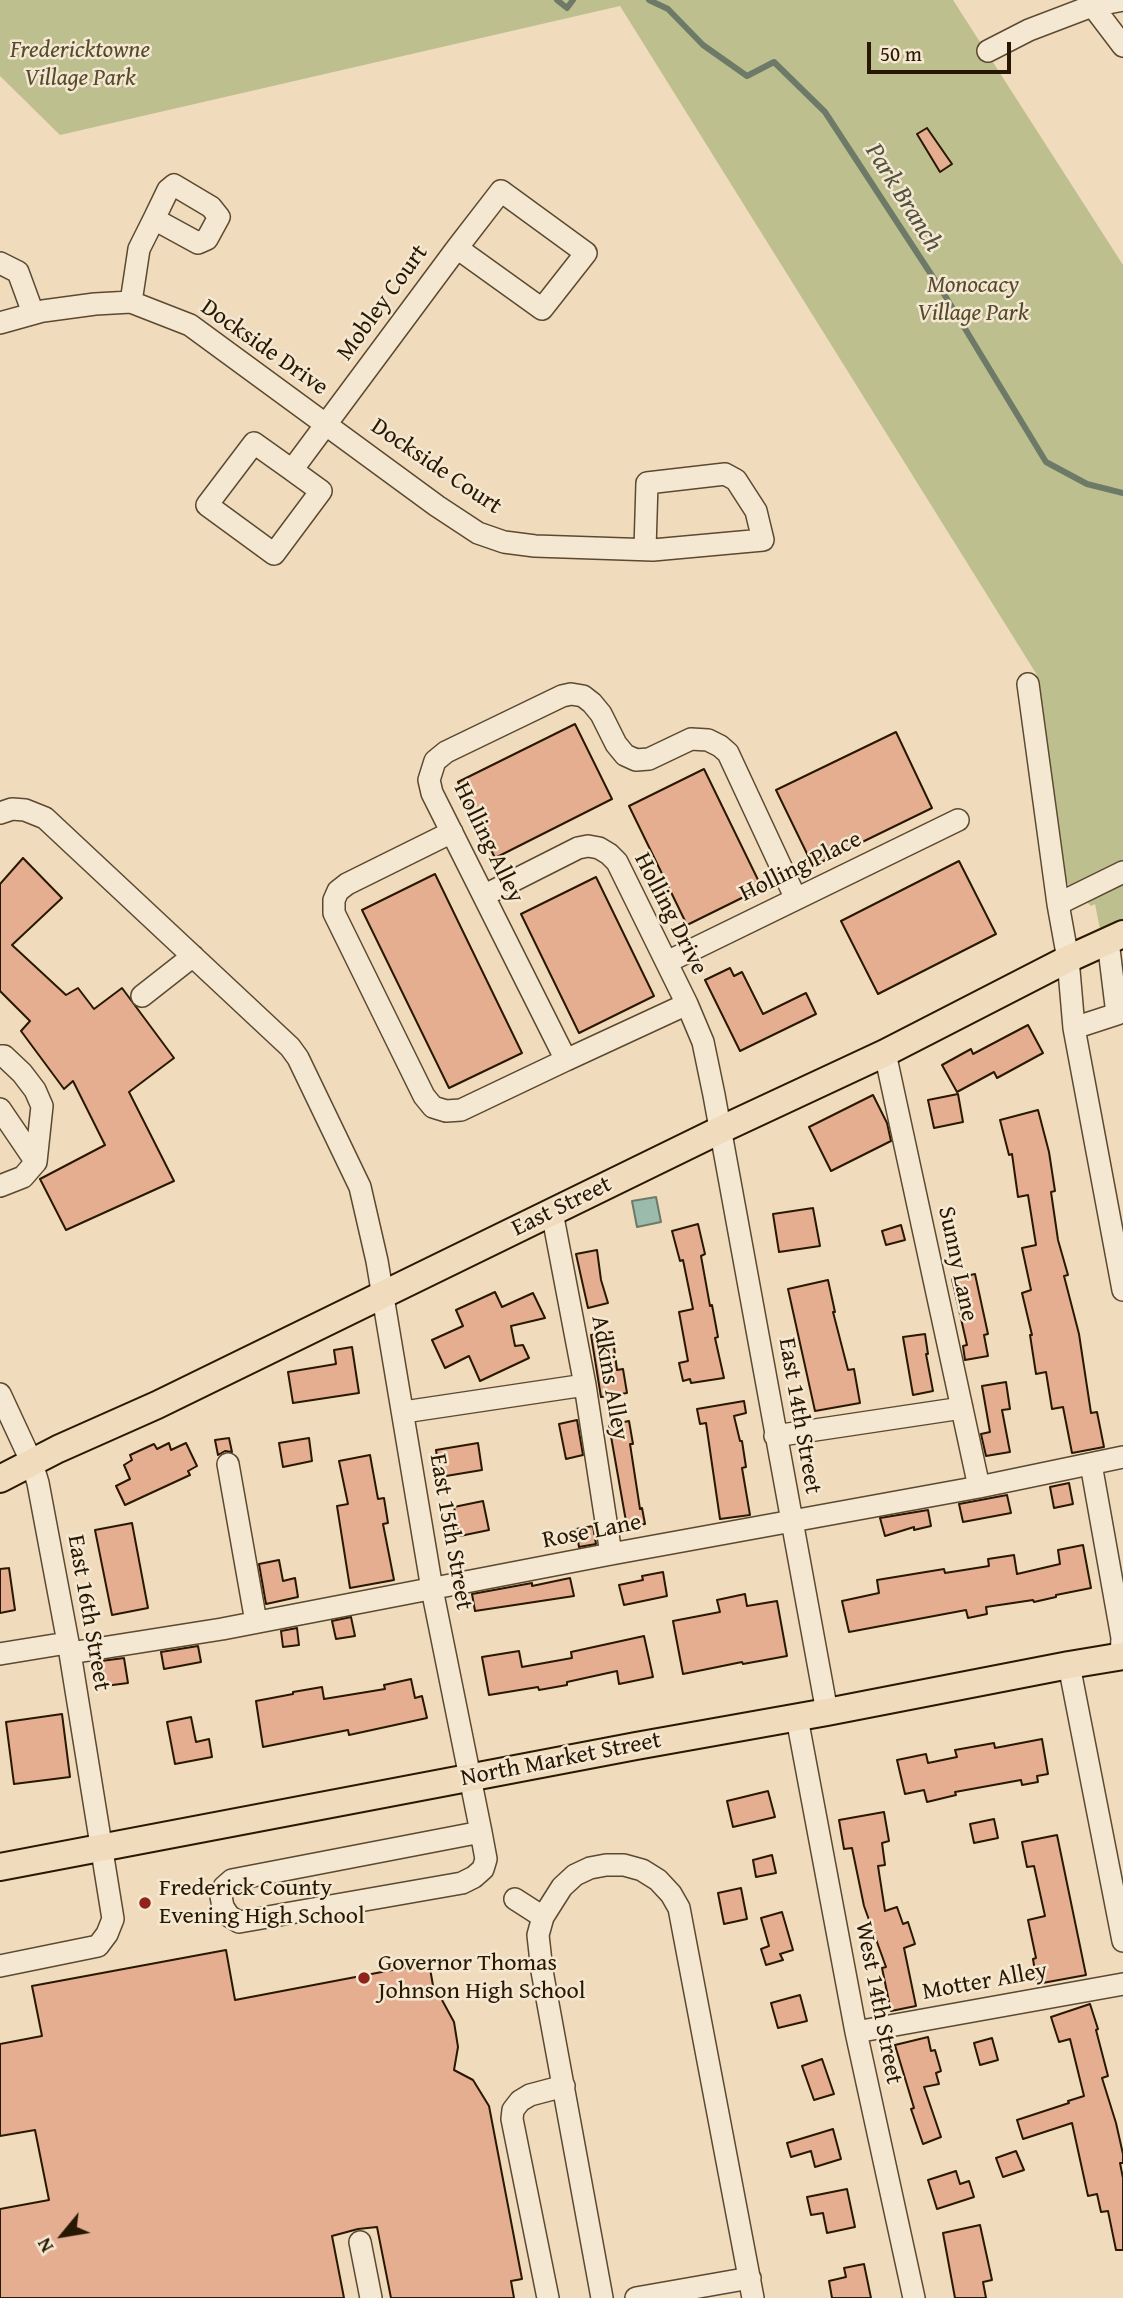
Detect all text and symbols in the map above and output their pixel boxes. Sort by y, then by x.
scale bar [871,28,1014,72]
park label: Fredericktowne Village Park [10,37,150,93]
text: 50 m [880,38,922,69]
water label: Park Branch [857,138,949,258]
street label: Mobley Court [331,239,435,367]
park label: Monocacy Village Park [917,272,1029,328]
street label: Dockside Drive [195,294,333,402]
street label: Dockside Court [365,413,507,521]
street label: Holling Alley [446,778,530,908]
street label: Holling Place [735,825,867,909]
street label: Holling Drive [627,848,713,980]
street label: East Street [507,1170,617,1244]
street label: Sunny Lane [931,1204,983,1324]
street label: Adkins Alley [584,1314,634,1442]
street label: East 14th Street [771,1336,827,1496]
street label: East 15th Street [422,1452,478,1612]
street label: Rose Lane [540,1508,644,1556]
street label: East 16th Street [60,1533,116,1693]
street label: North Market Street [458,1726,664,1794]
place label: Frederick County Evening High School [159,1875,365,1931]
marker: Frederick County Evening High School [137,1895,153,1911]
street label: West 14th Street [848,1919,908,2087]
place label: Governor Thomas Johnson High School [378,1950,585,2006]
street label: Motter Alley [920,1957,1050,2007]
marker: Governor Thomas Johnson High School [356,1970,372,1986]
north arrow [28,2200,98,2270]
text: N [30,2233,60,2258]

